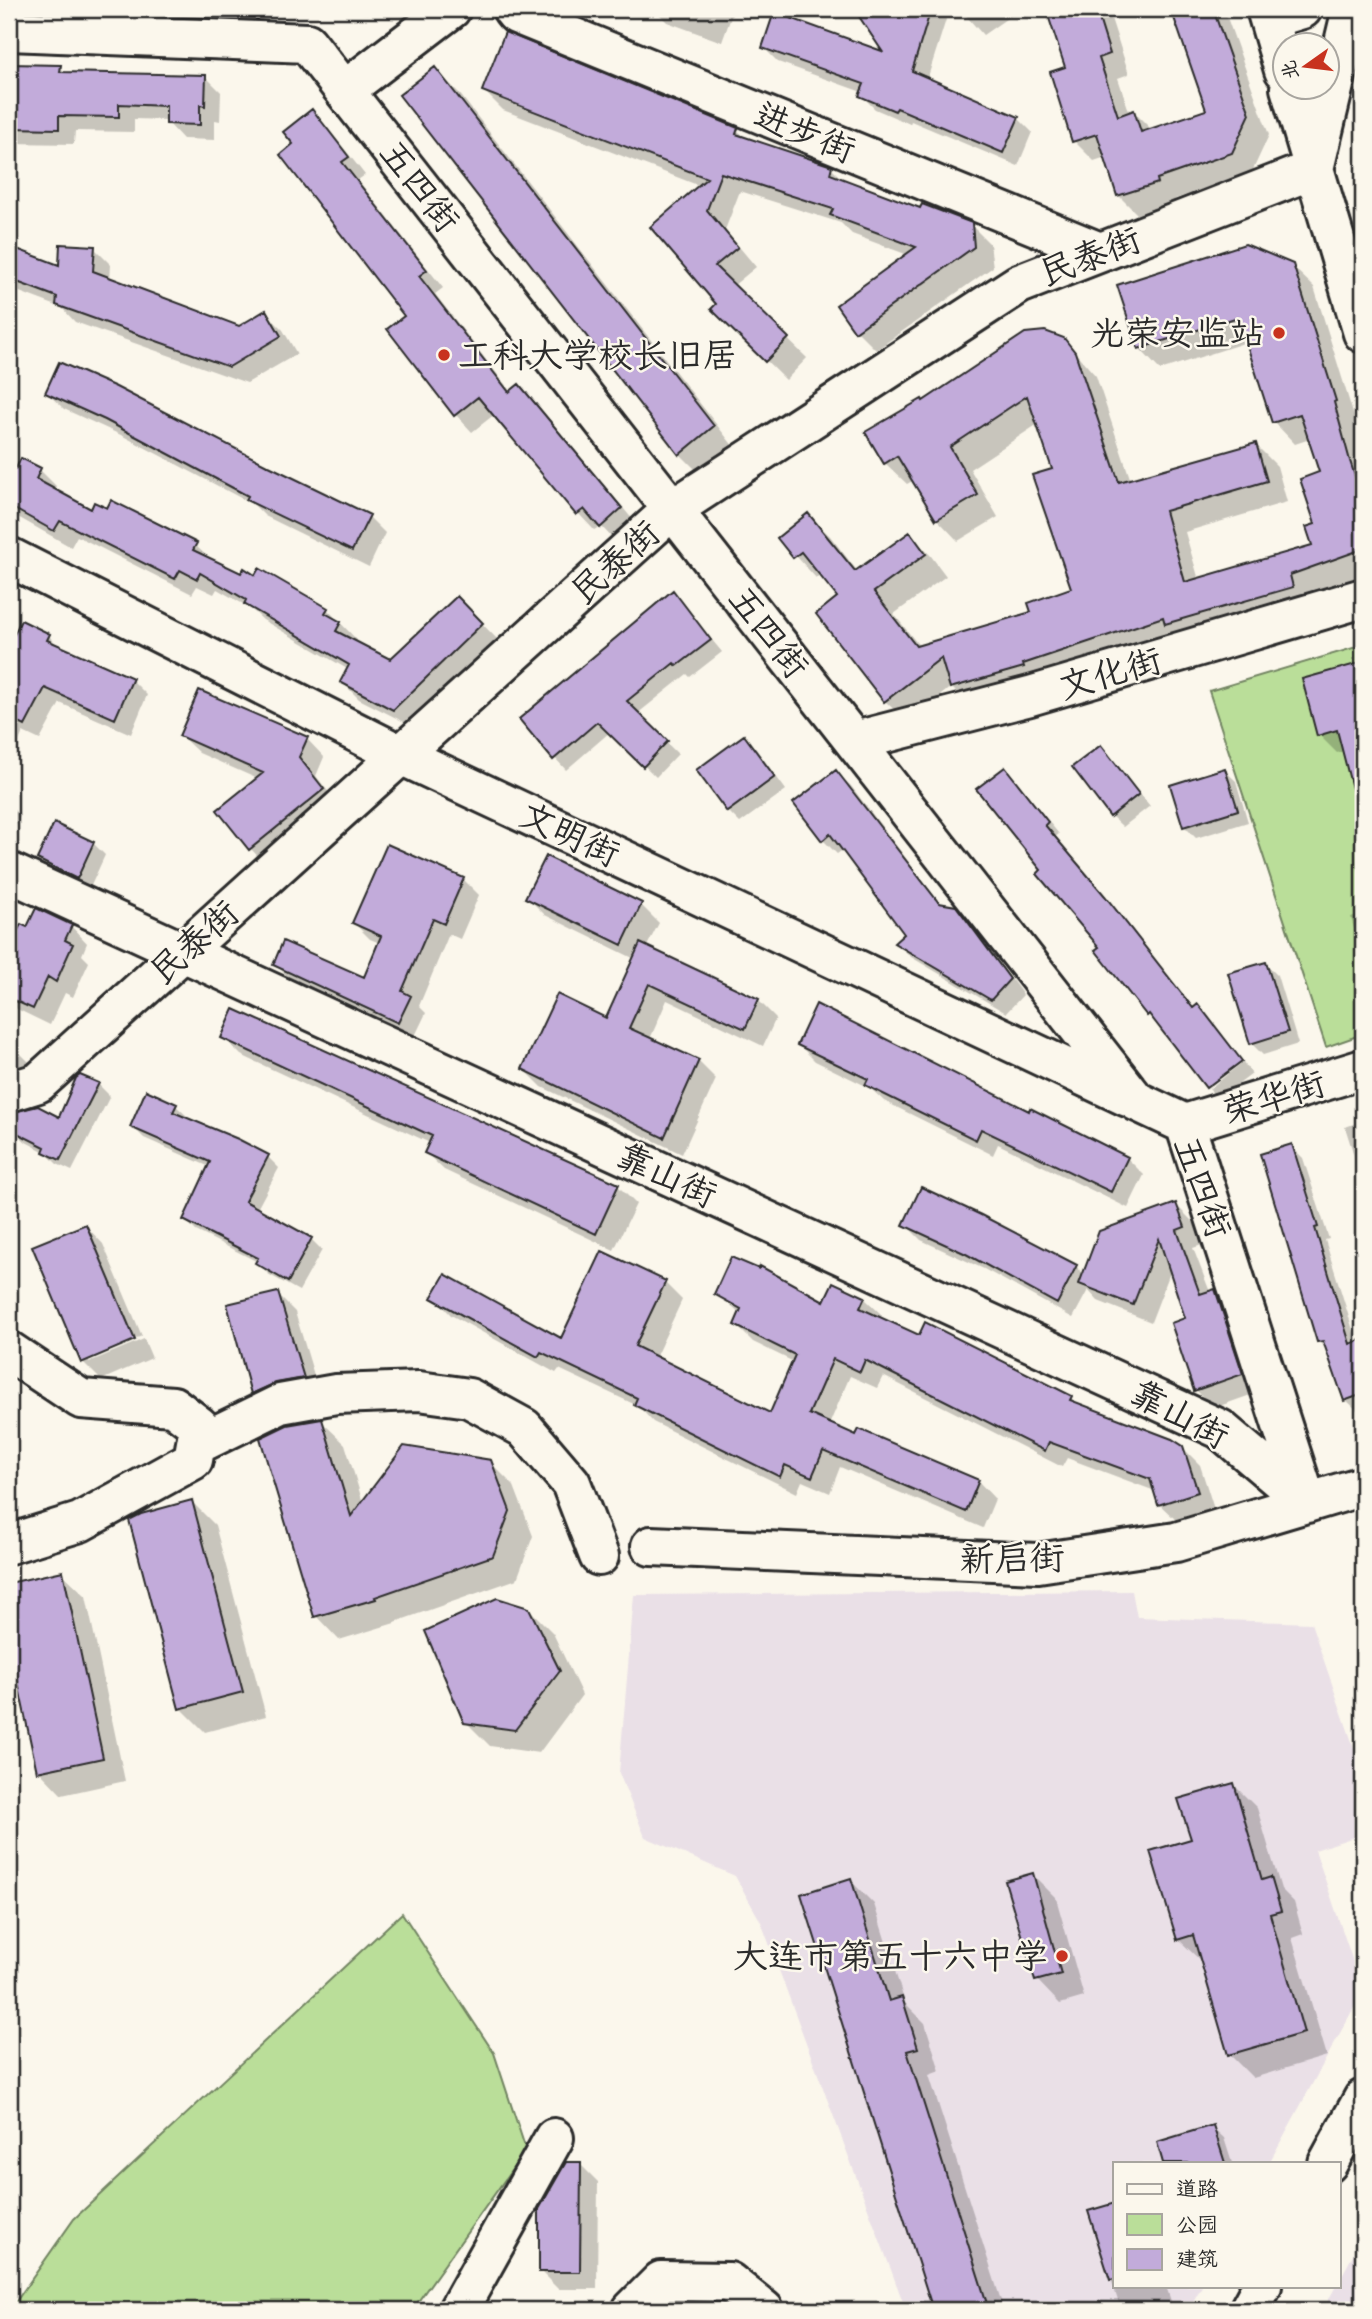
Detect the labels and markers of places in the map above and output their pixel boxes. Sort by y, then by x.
place label: 光荣安监站 [1090,311,1265,356]
marker: 光荣安监站 [1271,325,1287,341]
place label: 工科大学校长旧居 [458,333,738,378]
marker: 工科大学校长旧居 [436,347,452,363]
place label: 大连市第五十六中学 [733,1934,1048,1979]
marker: 大连市第五十六中学 [1054,1948,1070,1964]

